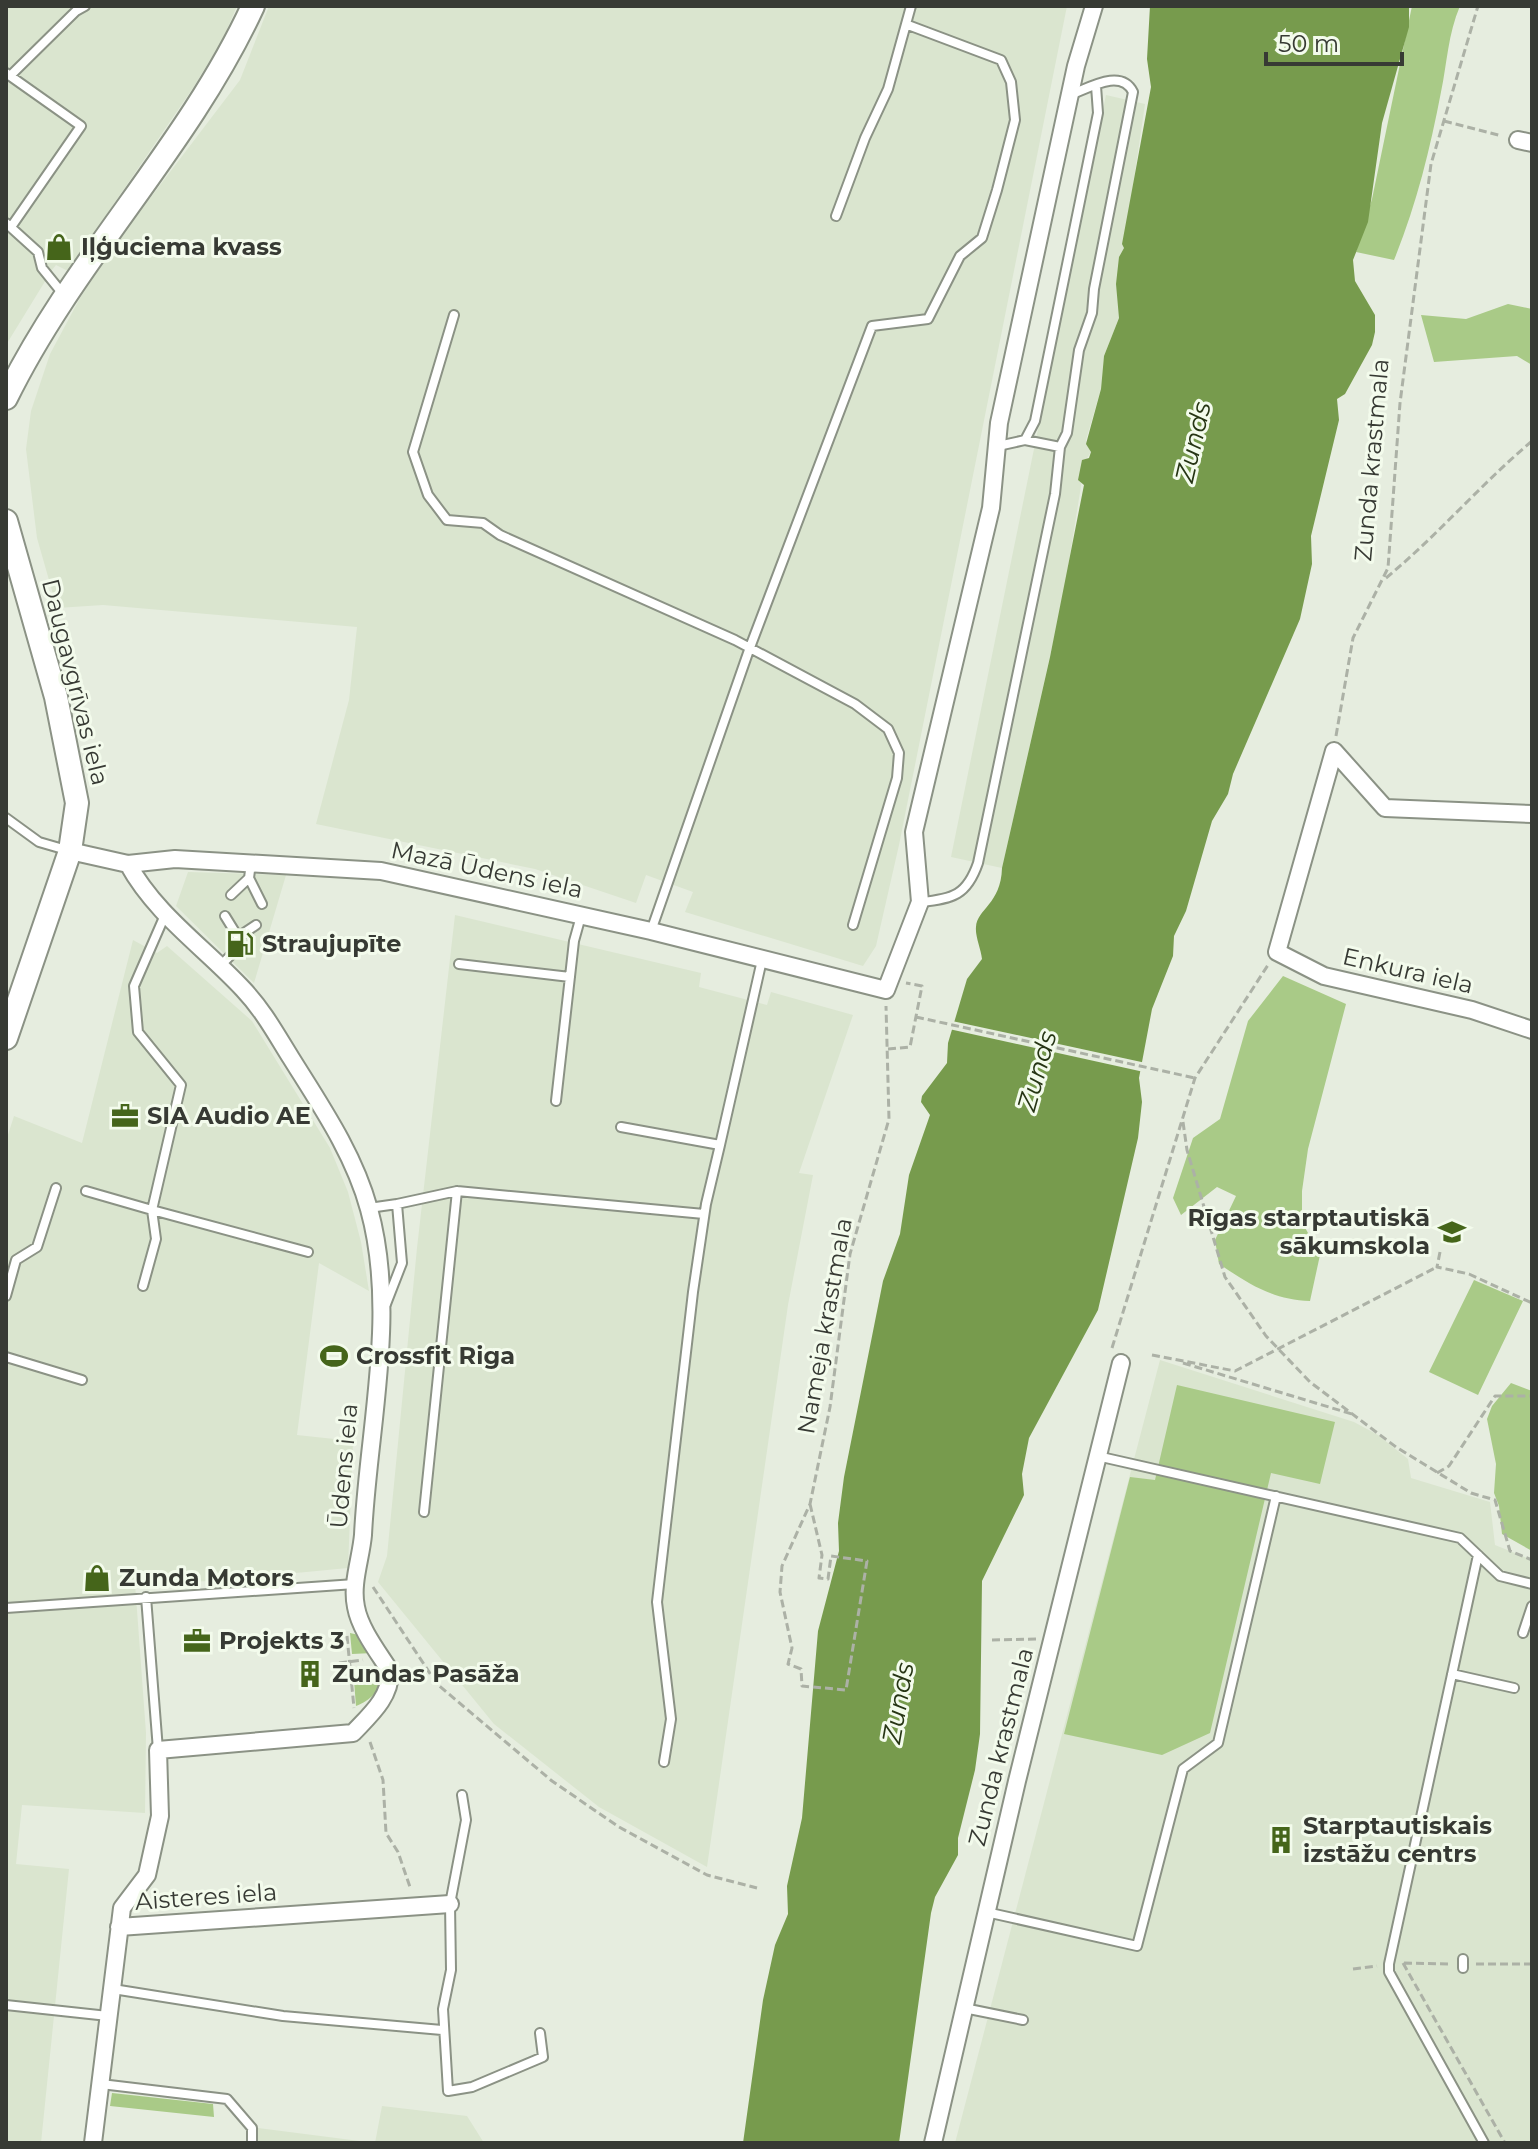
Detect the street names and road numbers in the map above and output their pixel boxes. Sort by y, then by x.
street label: Zunda krastmala [1348,357,1395,562]
street label: Daugavgrīvas iela [36,576,115,788]
street label: Mazā Ūdens iela [389,835,586,904]
street label: Enkura iela [1340,941,1476,1000]
street label: Nameja krastmala [791,1215,858,1436]
street label: Ūdens iela [324,1402,363,1530]
street label: Zunda krastmala [962,1645,1039,1849]
street label: Aisteres iela [134,1877,278,1916]

